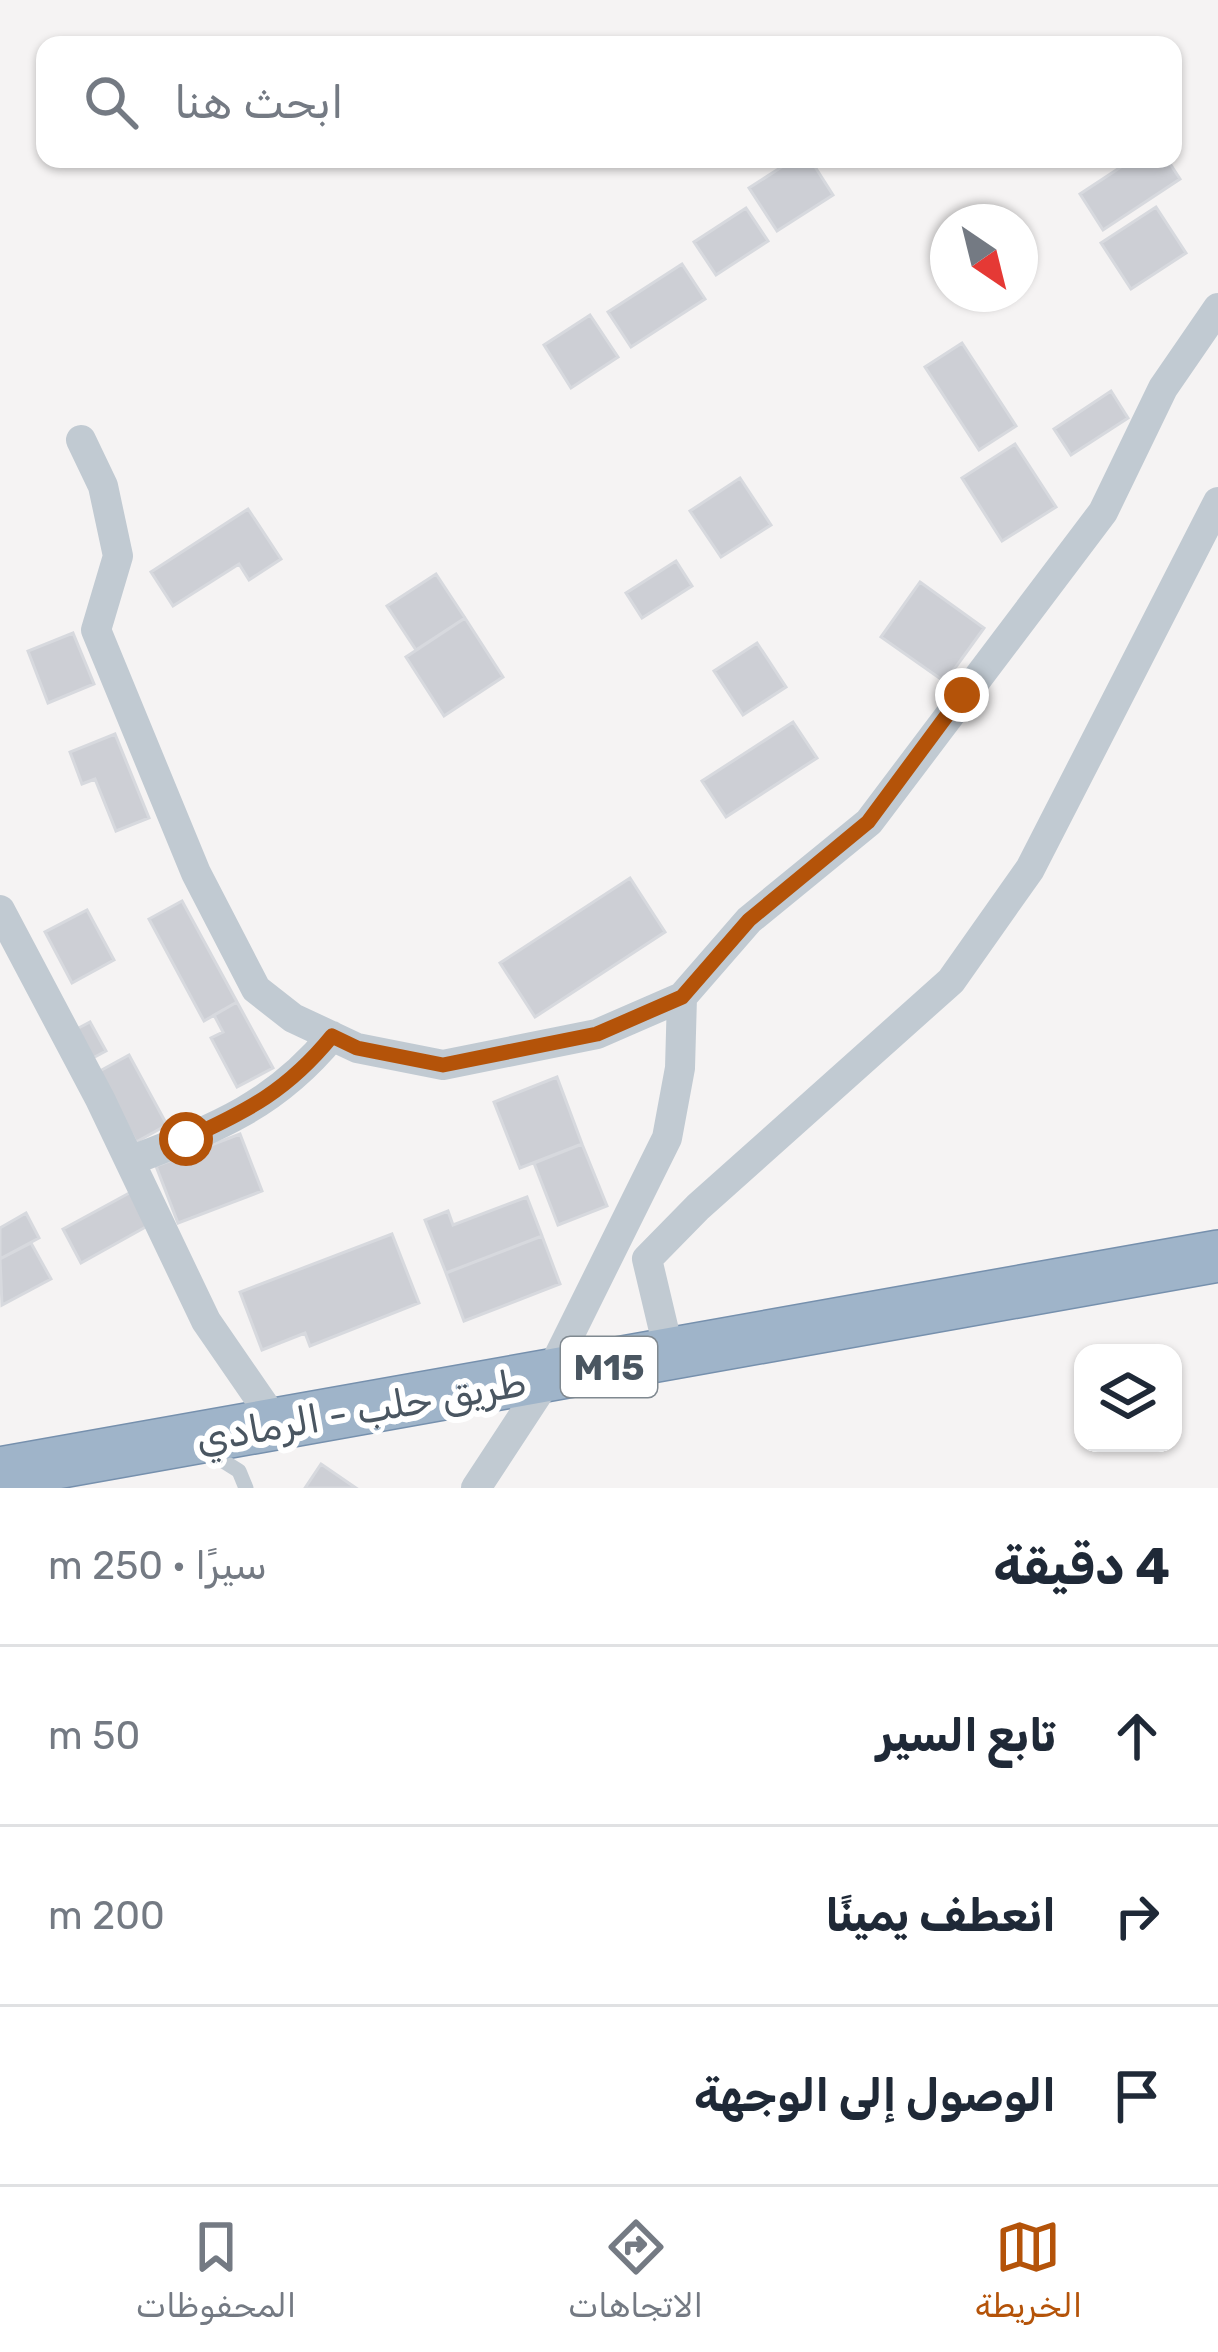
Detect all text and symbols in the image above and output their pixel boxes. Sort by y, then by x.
search box [36,36,1182,168]
icon: search [78,69,144,135]
text: ابحث هنا [174,76,344,129]
north arrow [930,204,1038,312]
route end [935,668,989,722]
route start [159,1112,213,1166]
road number: M15 [561,1337,657,1397]
map controls [1074,1344,1182,1452]
button: layers [1074,1344,1182,1452]
street label: طريق حلب - الرمادي [192,1359,530,1466]
text: 4 دقيقة [993,1536,1170,1597]
text: سيرًا · 250 m [48,1543,267,1589]
icon: ahead [1104,1703,1170,1769]
text: تابع السير [876,1709,1056,1762]
text: 50 m [48,1713,140,1759]
icon: right [1104,1883,1170,1949]
text: انعطف يمينًا [825,1889,1056,1942]
text: 200 m [48,1893,165,1939]
icon: arrive [1104,2063,1170,2129]
text: الوصول إلى الوجهة [694,2069,1056,2122]
tab: المحفوظات [136,2214,296,2325]
tab: الاتجاهات [568,2214,703,2325]
tab: الخريطة [975,2214,1082,2325]

